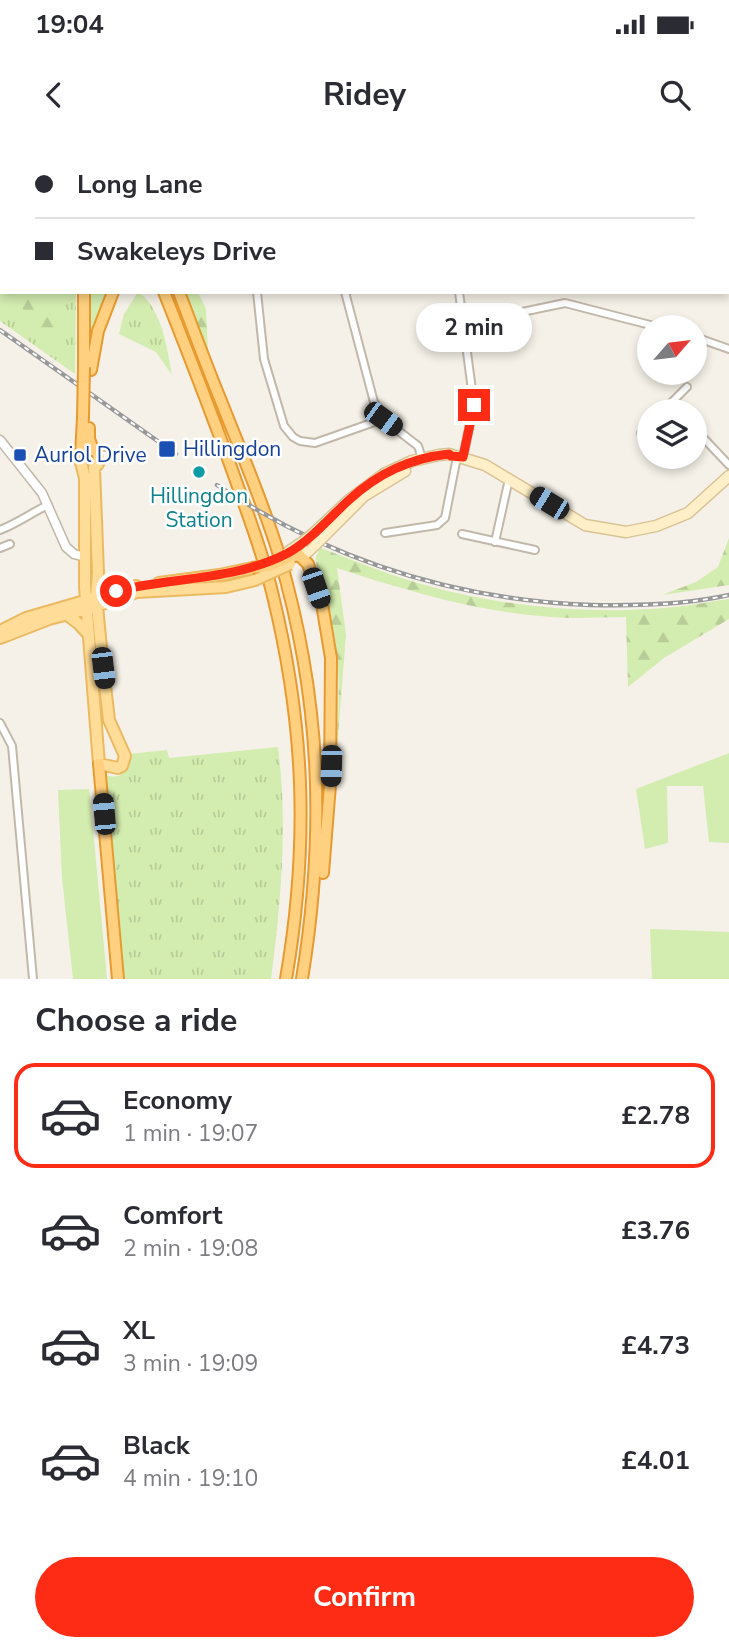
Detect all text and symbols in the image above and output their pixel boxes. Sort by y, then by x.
text: 19:04 [35,7,104,42]
text: Ridey [323,73,406,116]
icon: back [35,76,73,114]
icon: search [656,76,694,114]
text: Long Lane [77,167,203,202]
text: Swakeleys Drive [77,234,276,269]
callout: 2 min [416,303,532,352]
text: 2 min [444,312,504,343]
north arrow [637,315,707,385]
map controls [637,315,707,469]
route end [458,389,490,421]
car [360,398,407,440]
button: layers [637,399,707,469]
place label: Hillingdon [183,435,281,463]
marker: Hillingdon [157,439,177,459]
place label: Auriol Drive [34,441,147,469]
marker: Auriol Drive [12,447,28,463]
marker: Hillingdon Station [191,464,207,480]
place label: Hillingdon Station [150,482,248,534]
car [526,483,573,523]
car [300,565,333,611]
route start [100,575,132,607]
car [91,646,116,690]
car [320,745,343,787]
car [92,792,117,836]
text: Choose a ride [35,999,237,1042]
text: Economy [123,1083,232,1118]
icon: car [39,1084,102,1147]
text: £2.78 [621,1098,690,1133]
text: 1 min · 19:07 [123,1118,258,1149]
text: Comfort [123,1198,223,1233]
icon: car [39,1199,102,1262]
text: £3.76 [621,1213,690,1248]
text: 2 min · 19:08 [123,1233,258,1264]
text: XL [123,1313,155,1348]
icon: car [39,1314,102,1377]
text: £4.73 [621,1328,690,1363]
text: 3 min · 19:09 [123,1348,258,1379]
text: Black [123,1428,190,1463]
icon: car [39,1429,102,1492]
text: £4.01 [621,1443,690,1478]
text: 4 min · 19:10 [123,1463,258,1494]
button: Confirm [35,1557,694,1637]

